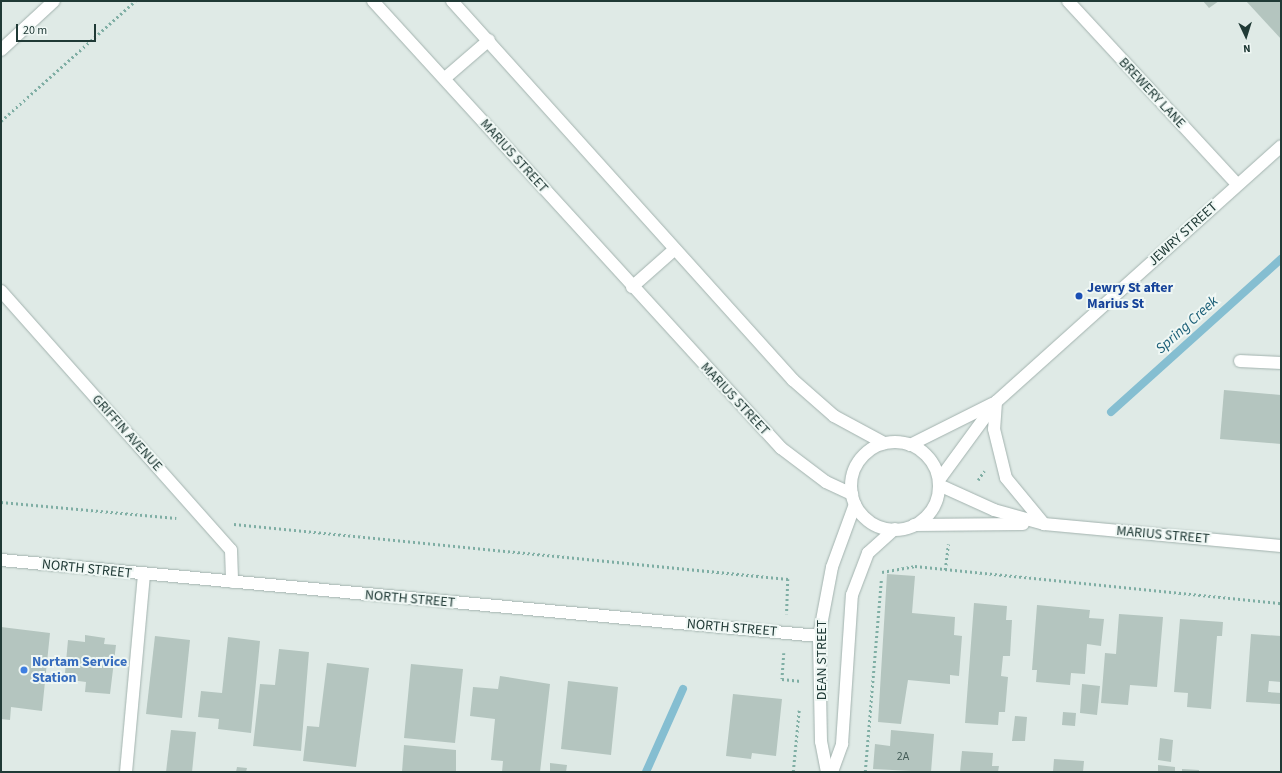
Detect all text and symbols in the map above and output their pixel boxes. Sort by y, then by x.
scale bar [18,16,98,42]
north arrow [1226,16,1266,56]
text: 20 m [23,22,47,39]
text: N [1243,41,1251,56]
street label: BREWERY LANE [1115,54,1189,132]
street label: MARIUS STREET [476,116,552,196]
street label: JEWRY STREET [1145,199,1221,269]
place label: Jewry St after Marius St [1087,280,1173,312]
marker: Jewry St after Marius St [1074,291,1084,301]
water label: Spring Creek [1152,292,1222,358]
street label: MARIUS STREET [697,359,773,439]
street label: GRIFFIN AVENUE [88,391,166,475]
street label: MARIUS STREET [1116,523,1210,547]
street label: NORTH STREET [41,556,133,582]
street label: NORTH STREET [364,587,456,611]
street label: NORTH STREET [686,616,778,640]
street label: DEAN STREET [814,620,830,700]
place label: Nortam Service Station [32,654,127,686]
marker: Nortam Service Station [19,665,29,675]
house number: 2A [897,750,909,764]

